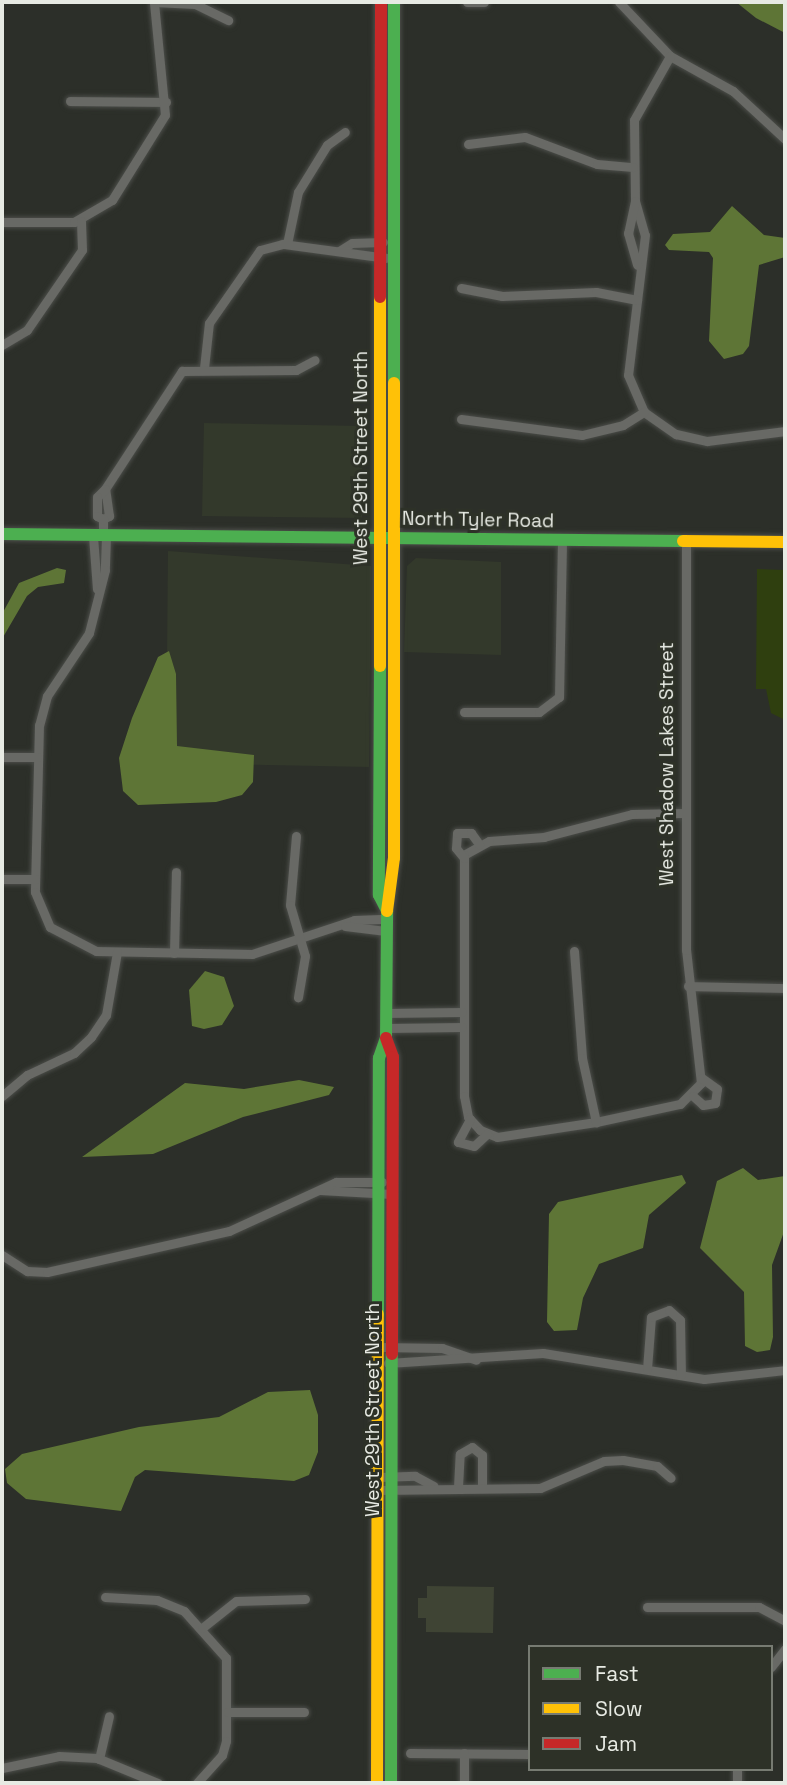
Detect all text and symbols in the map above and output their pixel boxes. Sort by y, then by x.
street label: West 29th Street North [350,351,372,565]
street label: North Tyler Road [401,507,555,533]
street label: West Shadow Lakes Street [656,642,678,886]
street label: West 29th Street North [362,1303,384,1517]
legend [528,1645,773,1771]
text: Fast [595,1660,639,1687]
text: Slow [595,1695,643,1722]
text: Jam [595,1730,637,1757]

